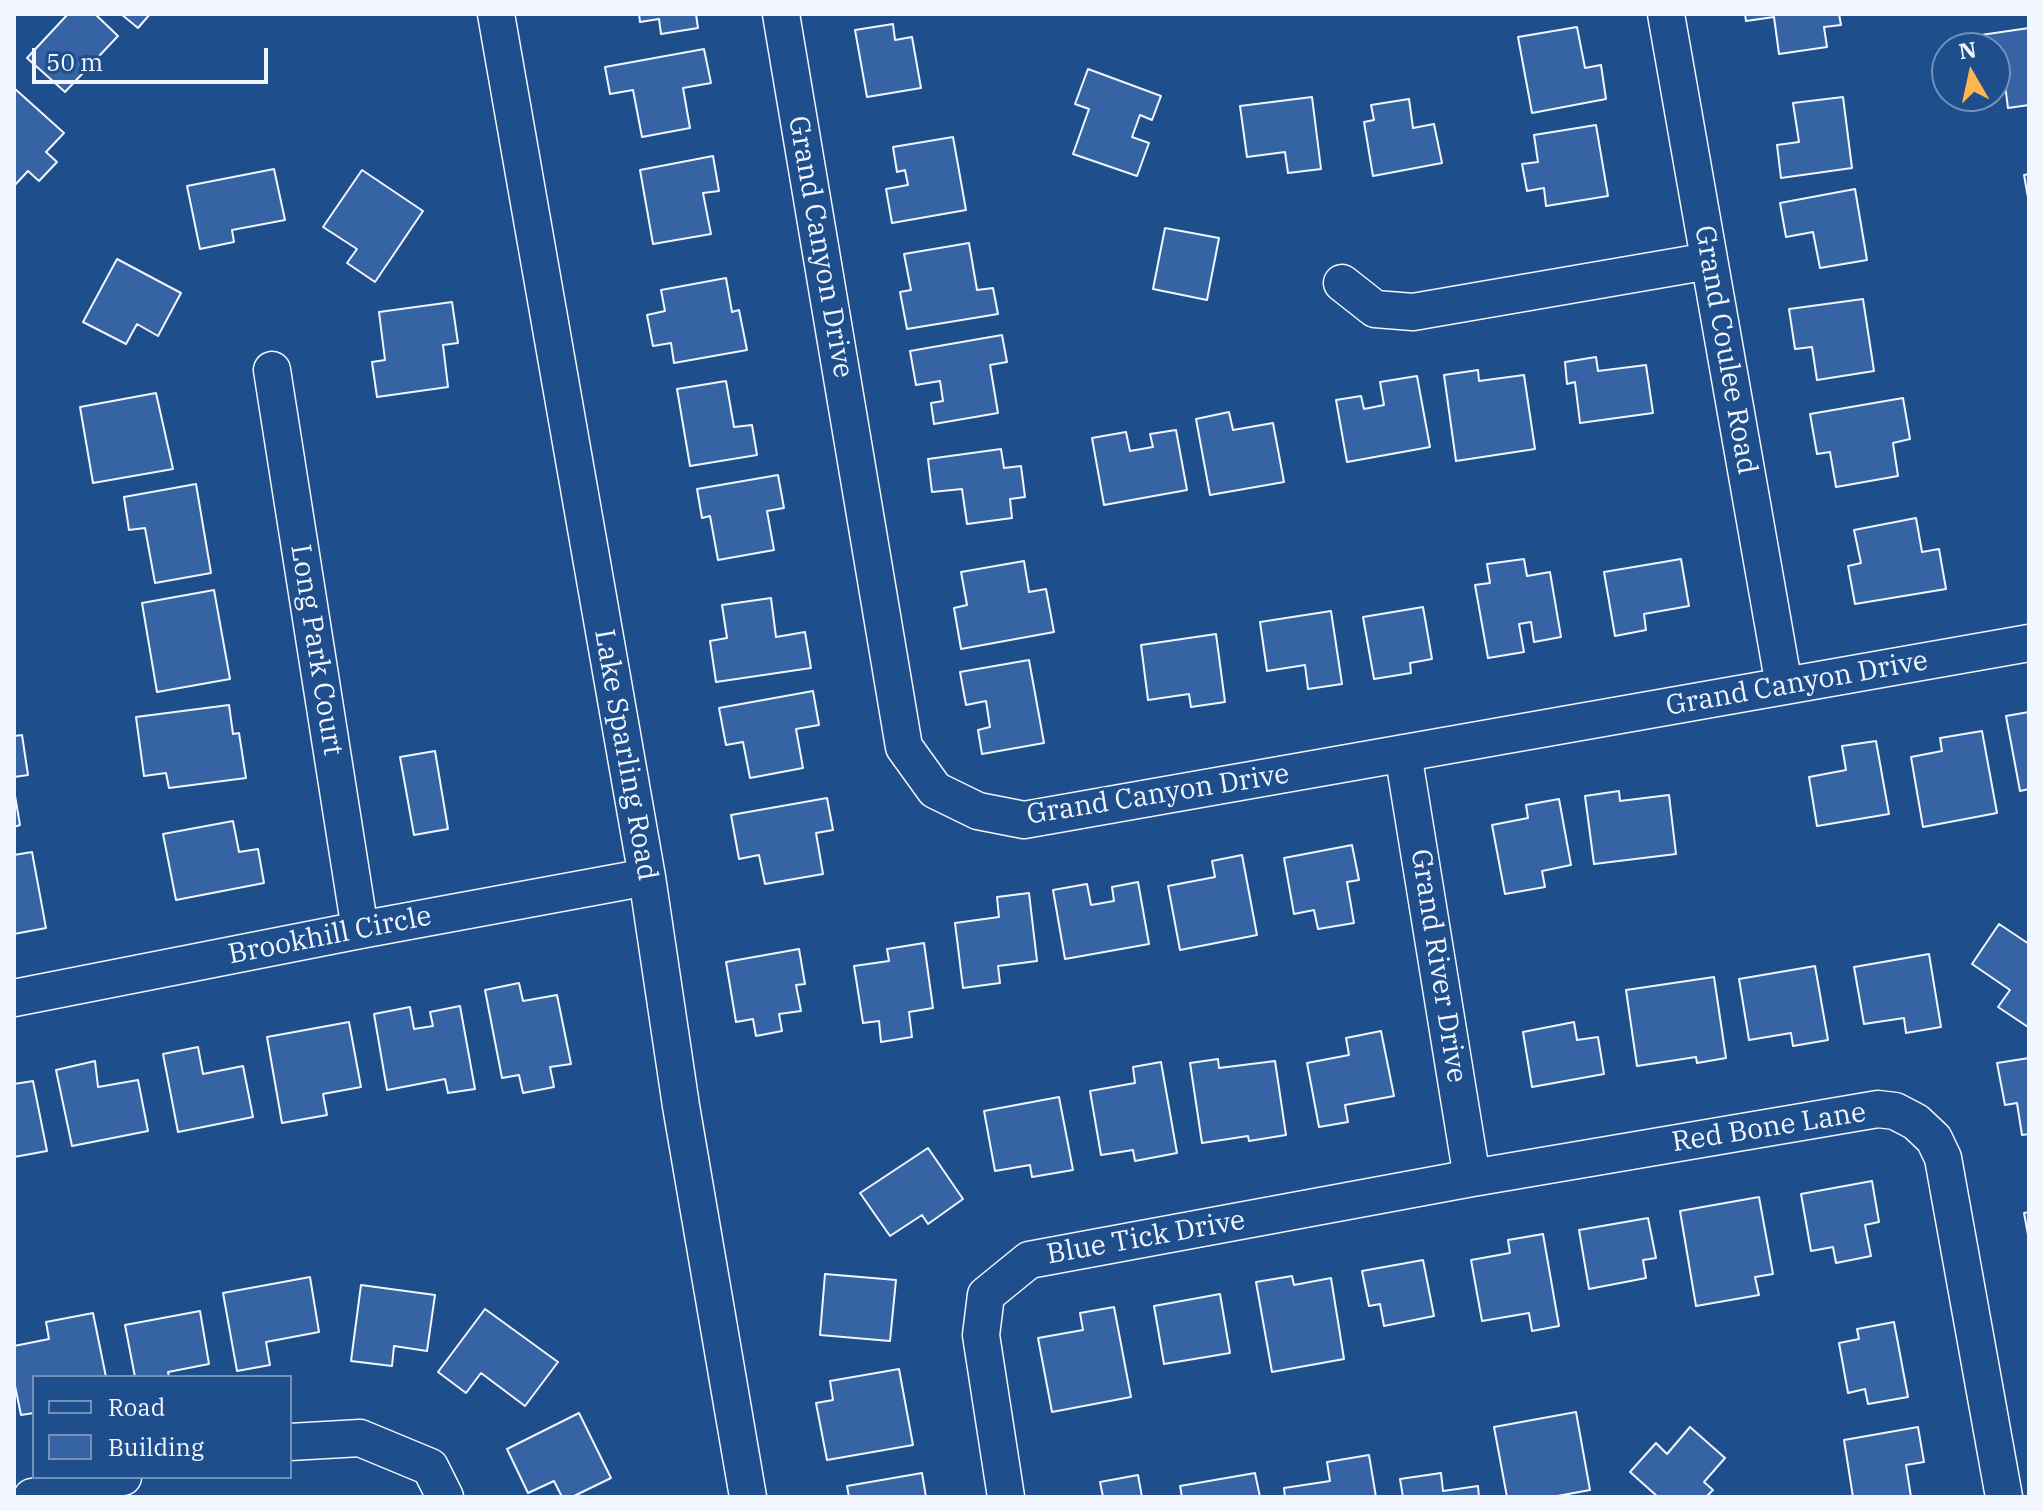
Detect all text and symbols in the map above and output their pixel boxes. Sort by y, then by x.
scale bar [36,32,272,82]
north arrow [1931,32,2011,112]
text: N [1957,34,1978,65]
text: 50 m [46,46,103,78]
street label: Grand Canyon Drive [780,113,860,381]
street label: Grand Coulee Road [1687,223,1763,477]
street label: Long Park Court [283,542,349,758]
street label: Lake Sparling Road [586,627,664,883]
street label: Grand Canyon Drive [1663,644,1931,724]
street label: Grand Canyon Drive [1024,758,1292,832]
street label: Grand River Drive [1403,847,1473,1085]
street label: Brookhill Circle [226,900,434,972]
street label: Red Bone Lane [1670,1096,1868,1160]
street label: Blue Tick Drive [1044,1204,1248,1272]
legend [32,1375,292,1479]
text: Road [108,1391,165,1423]
text: Building [108,1431,204,1463]

